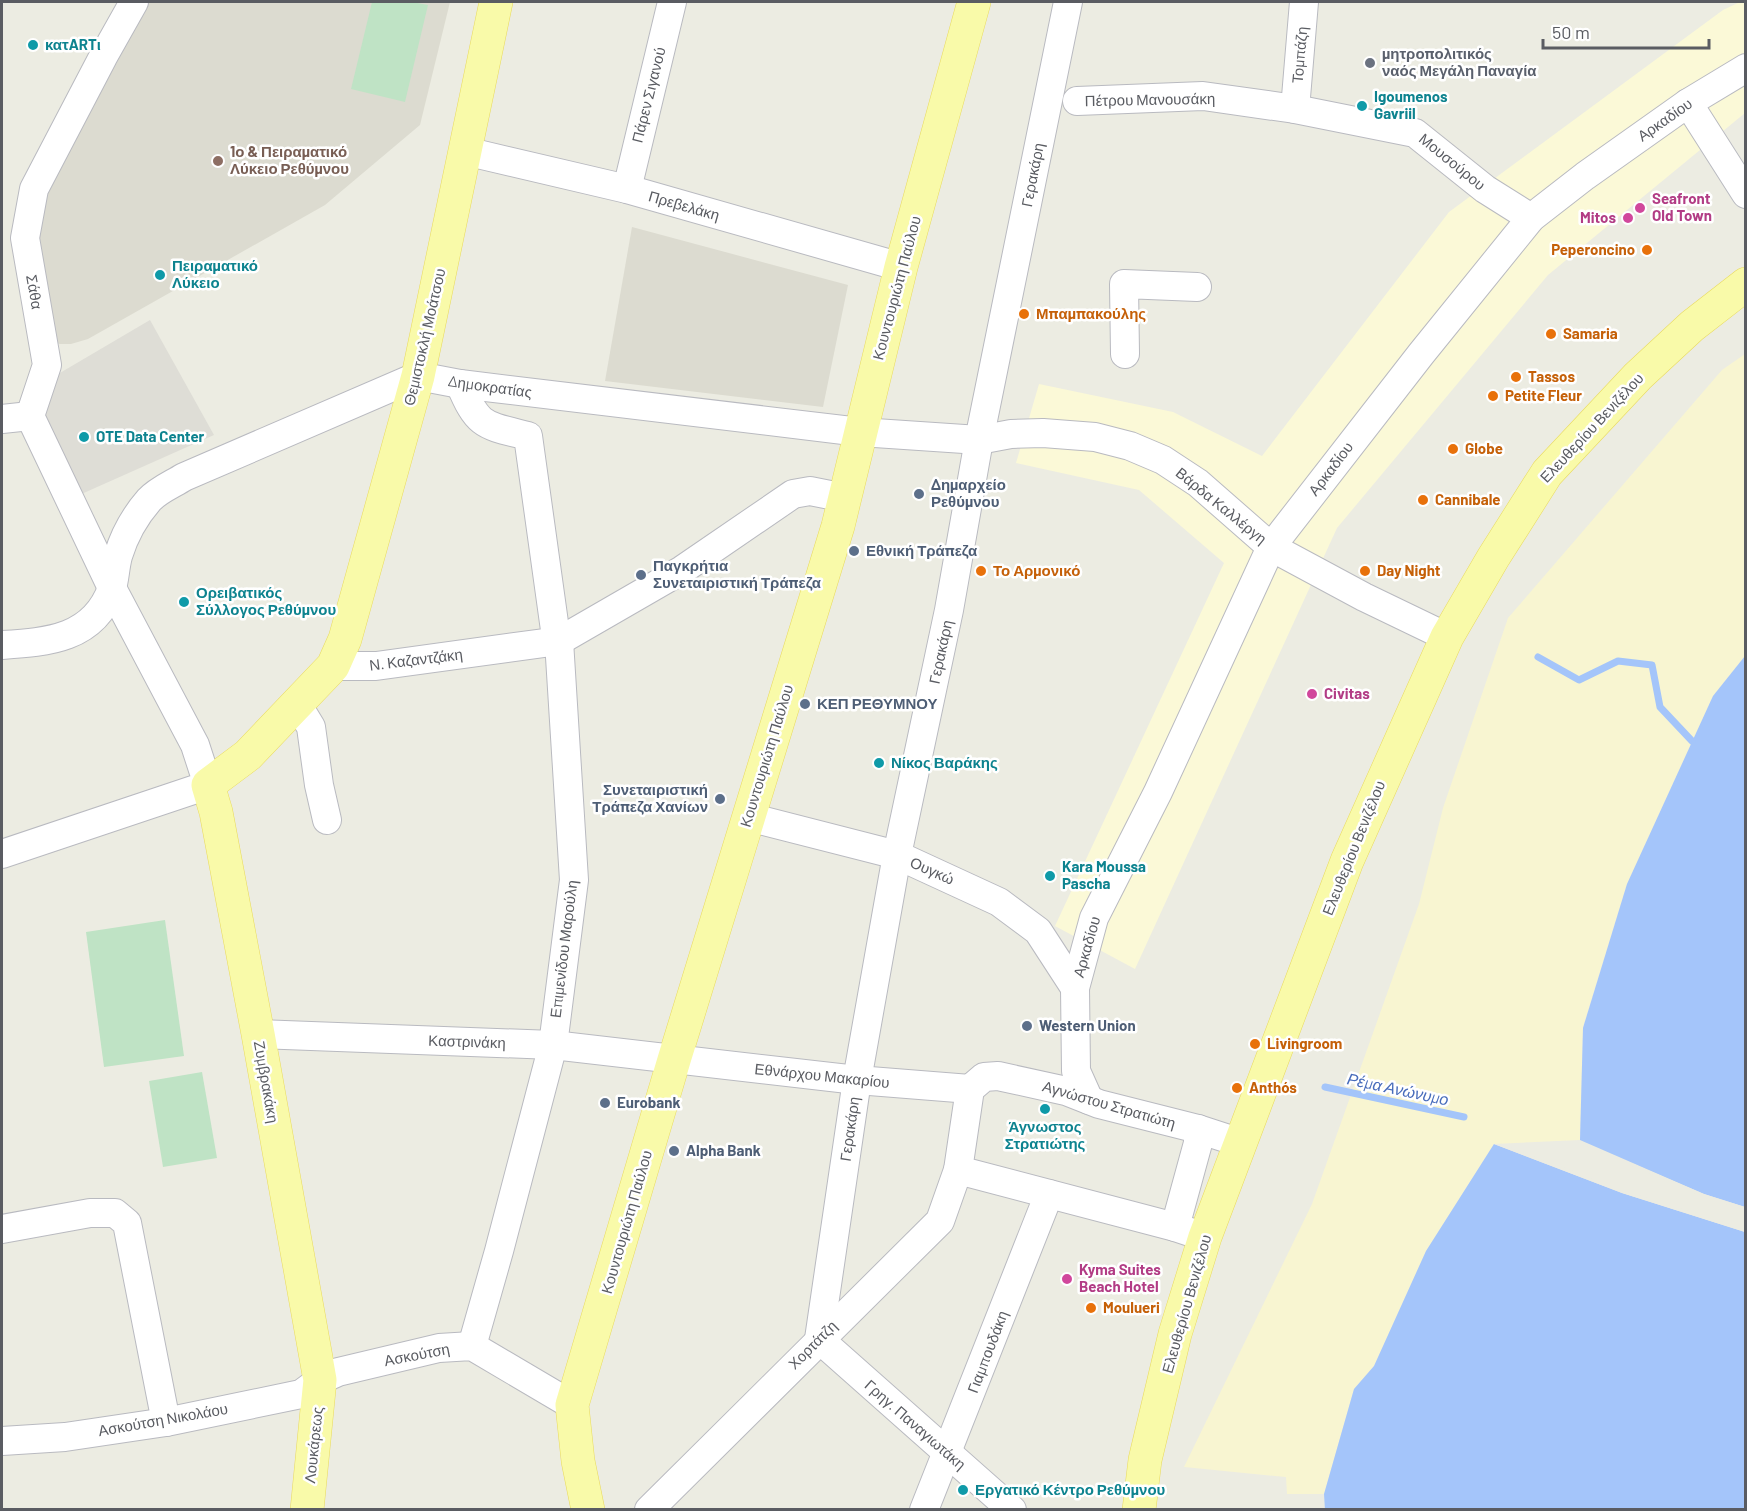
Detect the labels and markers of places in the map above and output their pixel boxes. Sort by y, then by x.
place label: κατARTι [45,35,101,53]
marker: κατARTι [26,38,40,52]
place label: μητροπολιτικός ναός Μεγάλη Παναγία [1382,44,1537,79]
marker: μητροπολιτικός ναός Μεγάλη Παναγία [1363,56,1377,70]
place label: Igoumenos Gavriil [1374,87,1448,122]
marker: Igoumenos Gavriil [1355,99,1369,113]
place label: 1ο & Πειραματικό Λύκειο Ρεθύμνου [230,142,349,177]
marker: 1ο & Πειραματικό Λύκειο Ρεθύμνου [211,154,225,168]
place label: Seafront Old Town [1652,189,1712,224]
marker: Seafront Old Town [1633,201,1647,215]
place label: Mitos [1580,208,1616,226]
marker: Mitos [1621,211,1635,225]
place label: Peperoncino [1551,240,1635,258]
marker: Peperoncino [1640,243,1654,257]
place label: Πειραματικό Λύκειο [172,256,258,291]
marker: Πειραματικό Λύκειο [153,268,167,282]
place label: Μπαμπακούλης [1036,304,1146,322]
marker: Μπαμπακούλης [1017,307,1031,321]
place label: Samaria [1563,324,1618,342]
marker: Samaria [1544,327,1558,341]
place label: Tassos [1528,367,1575,385]
marker: Tassos [1509,370,1523,384]
place label: Petite Fleur [1505,386,1582,404]
marker: Petite Fleur [1486,389,1500,403]
place label: OTE Data Center [96,427,205,445]
marker: OTE Data Center [77,430,91,444]
place label: Globe [1465,439,1503,457]
marker: Globe [1446,442,1460,456]
place label: Δημαρχείο Ρεθύμνου [931,475,1006,510]
marker: Δημαρχείο Ρεθύμνου [912,487,926,501]
place label: Cannibale [1435,490,1501,508]
marker: Cannibale [1416,493,1430,507]
place label: Εθνική Τράπεζα [866,541,978,559]
marker: Εθνική Τράπεζα [847,544,861,558]
place label: Παγκρήτια Συνεταιριστική Τράπεζα [653,556,822,591]
place label: Το Αρμονικό [993,561,1080,579]
place label: Day Night [1377,561,1441,579]
marker: Το Αρμονικό [974,564,988,578]
marker: Day Night [1358,564,1372,578]
marker: Παγκρήτια Συνεταιριστική Τράπεζα [634,568,648,582]
place label: Ορειβατικός Σύλλογος Ρεθύμνου [196,583,336,618]
marker: Ορειβατικός Σύλλογος Ρεθύμνου [177,595,191,609]
place label: Civitas [1324,684,1370,702]
marker: Civitas [1305,687,1319,701]
place label: ΚΕΠ ΡΕΘΥΜΝΟΥ [817,694,938,712]
marker: ΚΕΠ ΡΕΘΥΜΝΟΥ [798,697,812,711]
place label: Νίκος Βαράκης [891,753,998,771]
marker: Νίκος Βαράκης [872,756,886,770]
place label: Συνεταιριστική Τράπεζα Χανίων [592,780,708,815]
marker: Συνεταιριστική Τράπεζα Χανίων [713,792,727,806]
place label: Kara Moussa Pascha [1062,857,1146,892]
marker: Kara Moussa Pascha [1043,869,1057,883]
place label: Western Union [1039,1016,1136,1034]
marker: Western Union [1020,1019,1034,1033]
place label: Livingroom [1267,1034,1342,1052]
marker: Livingroom [1248,1037,1262,1051]
place label: Anthós [1249,1078,1297,1096]
marker: Anthós [1230,1081,1244,1095]
place label: Eurobank [617,1093,680,1111]
marker: Eurobank [598,1096,612,1110]
marker: Άγνωστος Στρατιώτης [1038,1102,1052,1116]
place label: Άγνωστος Στρατιώτης [1005,1117,1086,1152]
place label: Alpha Bank [686,1141,761,1159]
marker: Alpha Bank [667,1144,681,1158]
place label: Kyma Suites Beach Hotel [1079,1260,1161,1295]
marker: Kyma Suites Beach Hotel [1060,1272,1074,1286]
place label: Moulueri [1103,1298,1160,1316]
marker: Moulueri [1084,1301,1098,1315]
place label: Εργατικό Κέντρο Ρεθύμνου [975,1480,1166,1498]
marker: Εργατικό Κέντρο Ρεθύμνου [956,1483,970,1497]

